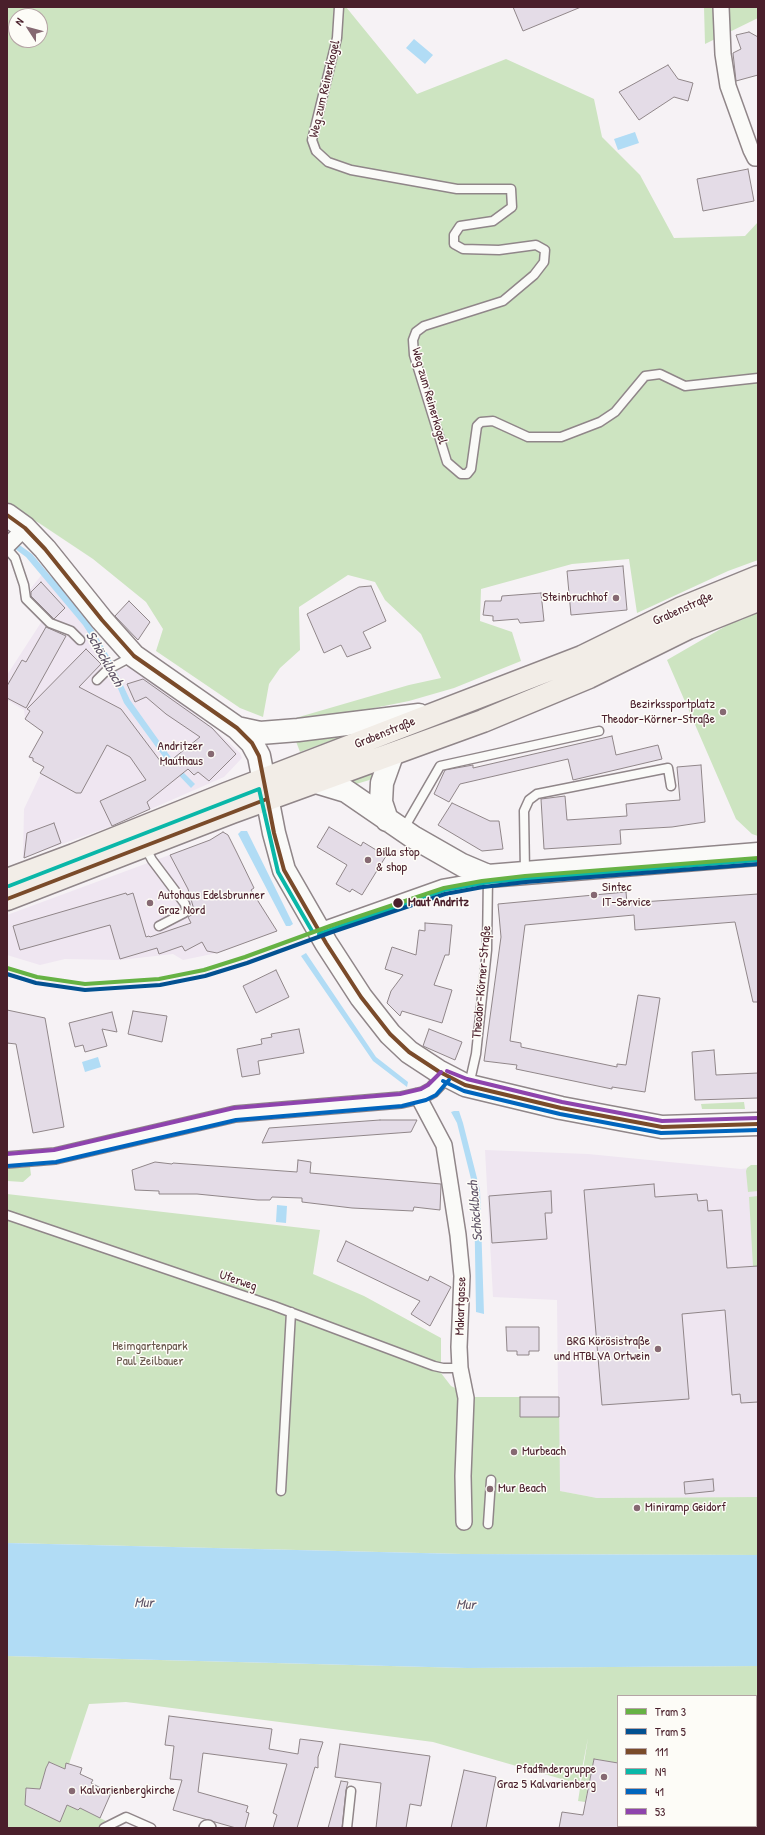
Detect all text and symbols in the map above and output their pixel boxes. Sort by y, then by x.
north arrow [8,8,48,48]
text: N [12,15,26,28]
street label: Weg zum Reinerkogel [306,39,344,139]
street label: Weg zum Reinerkogel [408,346,450,446]
street label: Grabenstraße [650,589,716,629]
place label: Steinbruchhof [542,590,608,606]
marker: Steinbruchhof [611,593,621,603]
water label: Schöcklbach [81,628,127,690]
place label: Bezirkssportplatz Theodor-Körner-Straße [602,697,715,728]
marker: Bezirkssportplatz Theodor-Körner-Straße [718,707,728,717]
street label: Grabenstraße [352,714,418,752]
place label: Andritzer Mauthaus [158,739,203,770]
marker: Andritzer Mauthaus [206,749,216,759]
place label: Billa stop & shop [376,845,419,876]
marker: Billa stop & shop [363,855,373,865]
place label: Sintec IT-Service [602,880,651,911]
place label: Autohaus Edelsbrunner Graz Nord [158,888,265,919]
marker: Sintec IT-Service [589,890,599,900]
place label: Maut Andritz [408,895,469,911]
marker: Maut Andritz [391,896,405,910]
marker: Autohaus Edelsbrunner Graz Nord [145,898,155,908]
street label: Theodor-Körner-Straße [469,925,495,1039]
water label: Schöcklbach [465,1180,487,1242]
street label: Uferweg [217,1267,259,1295]
street label: Makartgasse [452,1276,470,1336]
place label: BRG Körösistraße und HTBLVA Ortwein [554,1334,650,1365]
park label: Heimgartenpark Paul Zeilbauer [112,1339,188,1370]
marker: BRG Körösistraße und HTBLVA Ortwein [653,1344,663,1354]
place label: Murbeach [522,1444,566,1460]
marker: Murbeach [509,1447,519,1457]
place label: Mur Beach [498,1481,546,1497]
marker: Mur Beach [485,1484,495,1494]
place label: Miniramp Geidorf [645,1500,726,1516]
marker: Miniramp Geidorf [632,1503,642,1513]
water label: Mur [134,1595,154,1611]
water label: Mur [456,1597,476,1613]
legend [617,1695,757,1827]
text: Tram 3 [655,1703,686,1720]
text: Tram 5 [655,1723,686,1740]
text: 111 [655,1743,668,1760]
place label: Pfadfindergruppe Graz 5 Kalvarienberg [497,1762,596,1793]
text: N9 [655,1763,666,1780]
marker: Pfadfindergruppe Graz 5 Kalvarienberg [599,1772,609,1782]
place label: Kalvarienbergkirche [80,1783,175,1799]
text: 41 [655,1783,664,1800]
marker: Kalvarienbergkirche [67,1786,77,1796]
text: 53 [655,1803,665,1820]

